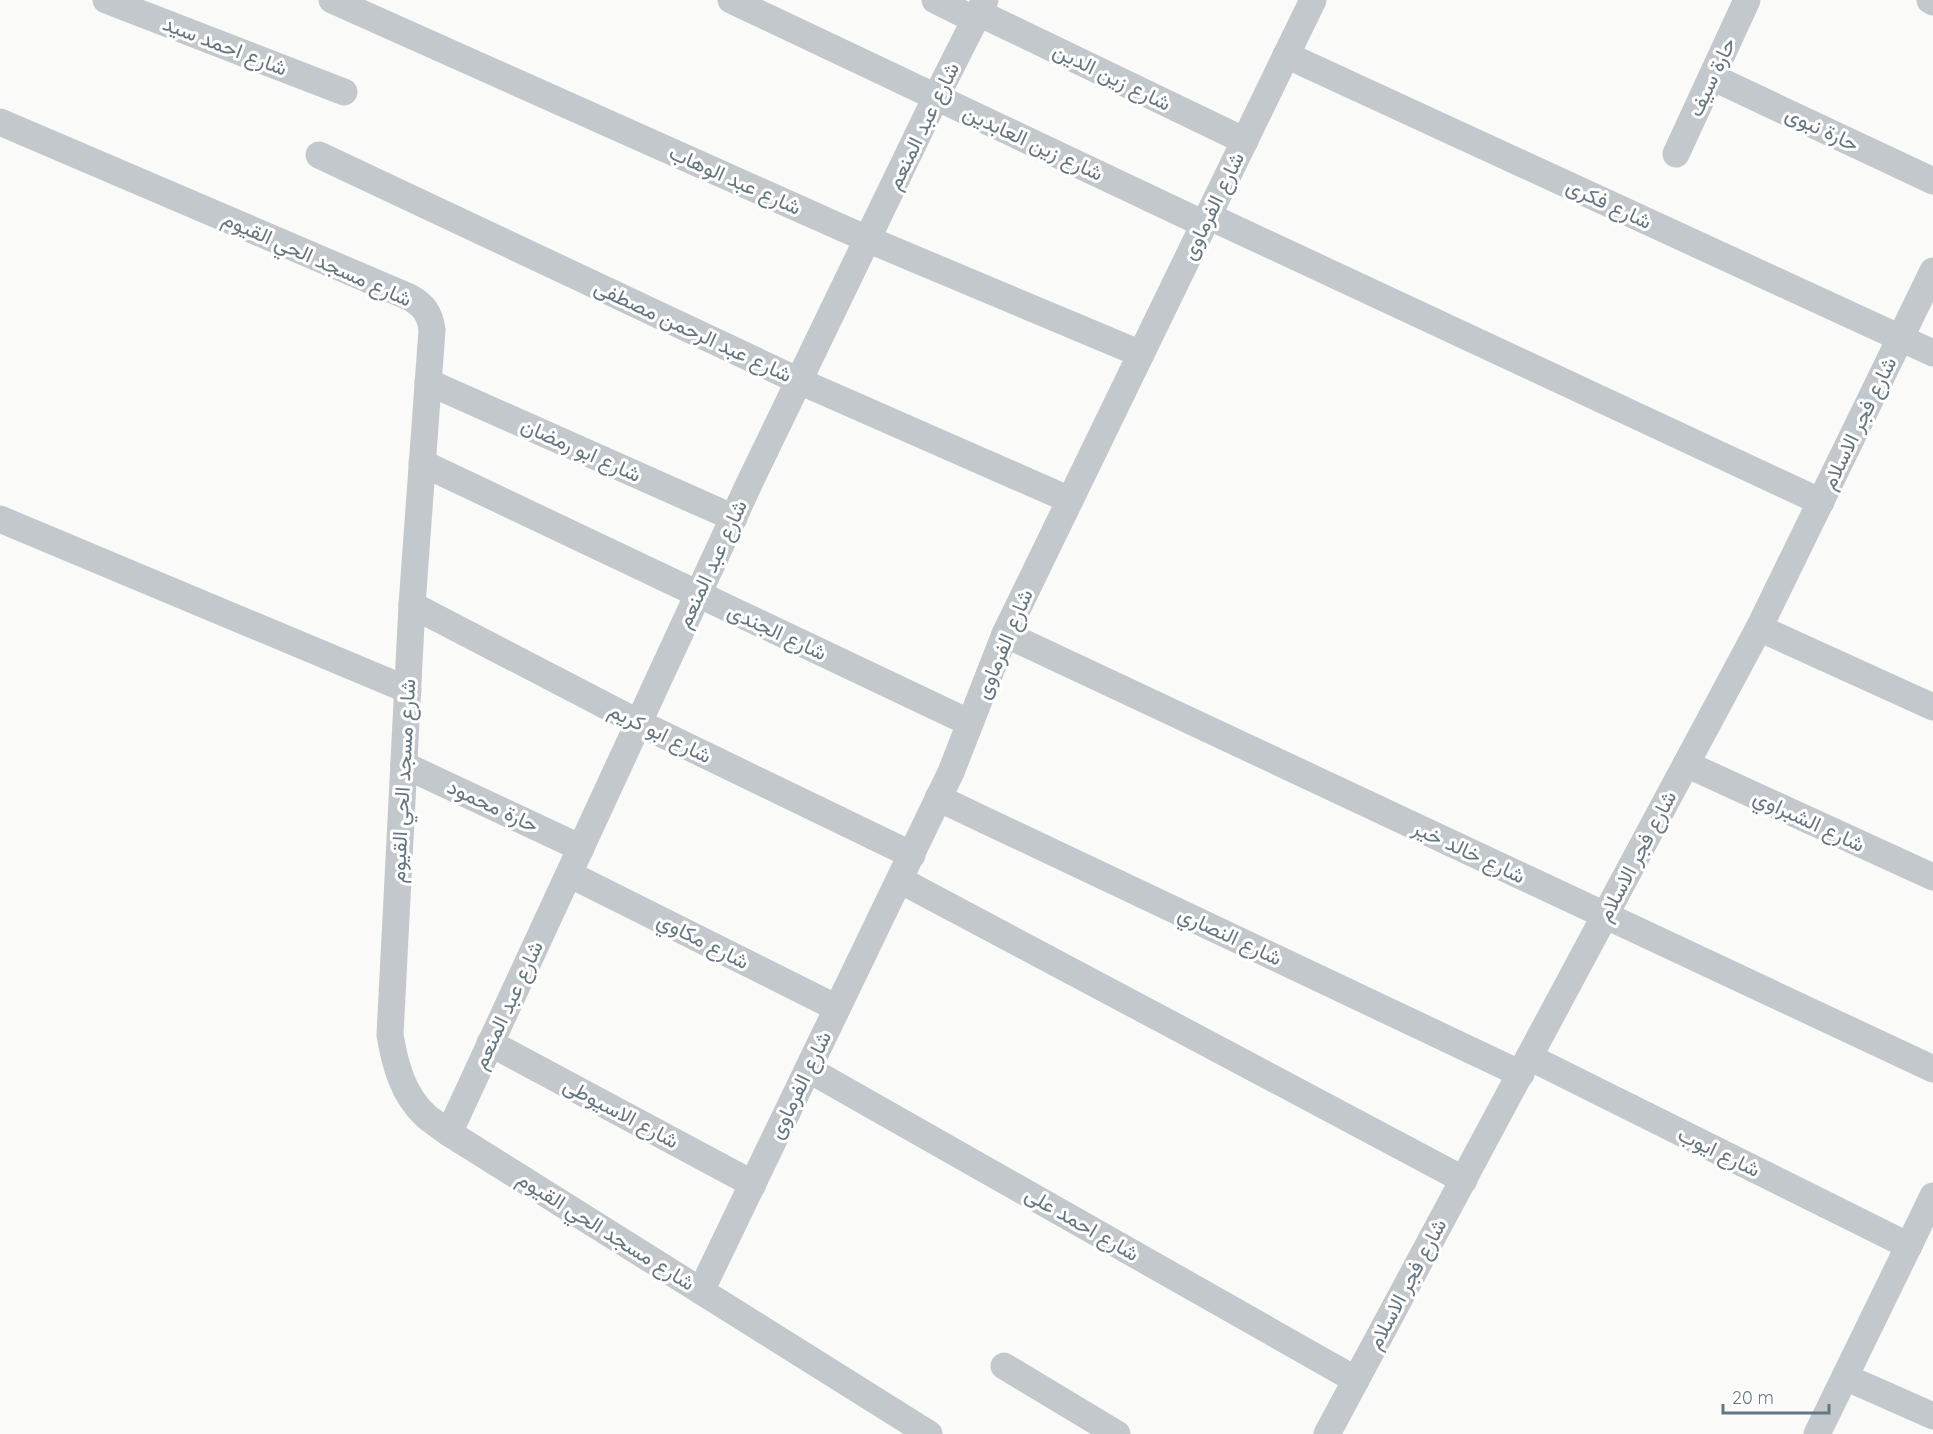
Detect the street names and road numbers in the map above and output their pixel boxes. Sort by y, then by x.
street label: شارع احمد سيد [159,9,291,83]
street label: حارة سيف [1681,33,1742,121]
street label: شارع زين الدين [1048,36,1176,118]
street label: شارع عبد المنعم [880,58,966,194]
street label: شارع زين العابدين [958,98,1108,188]
street label: حارة نبوى [1781,100,1863,157]
street label: شارع عبد الوهاب [665,138,805,222]
street label: شارع الفرماوى [1175,147,1251,265]
street label: شارع فكرى [1562,172,1656,236]
street label: شارع مسجد الحي القيوم [217,205,416,316]
street label: شارع عبد الرحمن مصطفى [590,273,796,389]
street label: شارع فجر الاسلام [1815,352,1903,494]
street label: شارع ابو رمضان [517,411,645,489]
street label: شارع عبد المنعم [670,495,754,633]
street label: شارع الفرماوى [968,585,1040,703]
street label: شارع الجندى [723,597,831,667]
street label: شارع مسجد الحي القيوم [384,678,425,884]
street label: شارع ابو كريم [604,696,716,770]
street label: حارة محمود [443,773,543,838]
street label: شارع الشبراوي [1748,783,1869,862]
street label: شارع فجر الاسلام [1591,786,1683,926]
street label: شارع خالد خير [1407,813,1530,890]
street label: شارع النصاري [1172,900,1286,975]
street label: شارع مكاوي [651,906,754,979]
street label: شارع عبد المنعم [466,936,550,1074]
street label: شارع الفرماوى [762,1026,838,1144]
street label: شارع الاسيوطى [558,1071,684,1155]
street label: شارع ايوب [1673,1120,1765,1184]
street label: شارع مسجد الحي القيوم [510,1165,700,1300]
street label: شارع احمد على [1020,1180,1144,1268]
street label: شارع فجر الاسلام [1361,1214,1453,1354]

